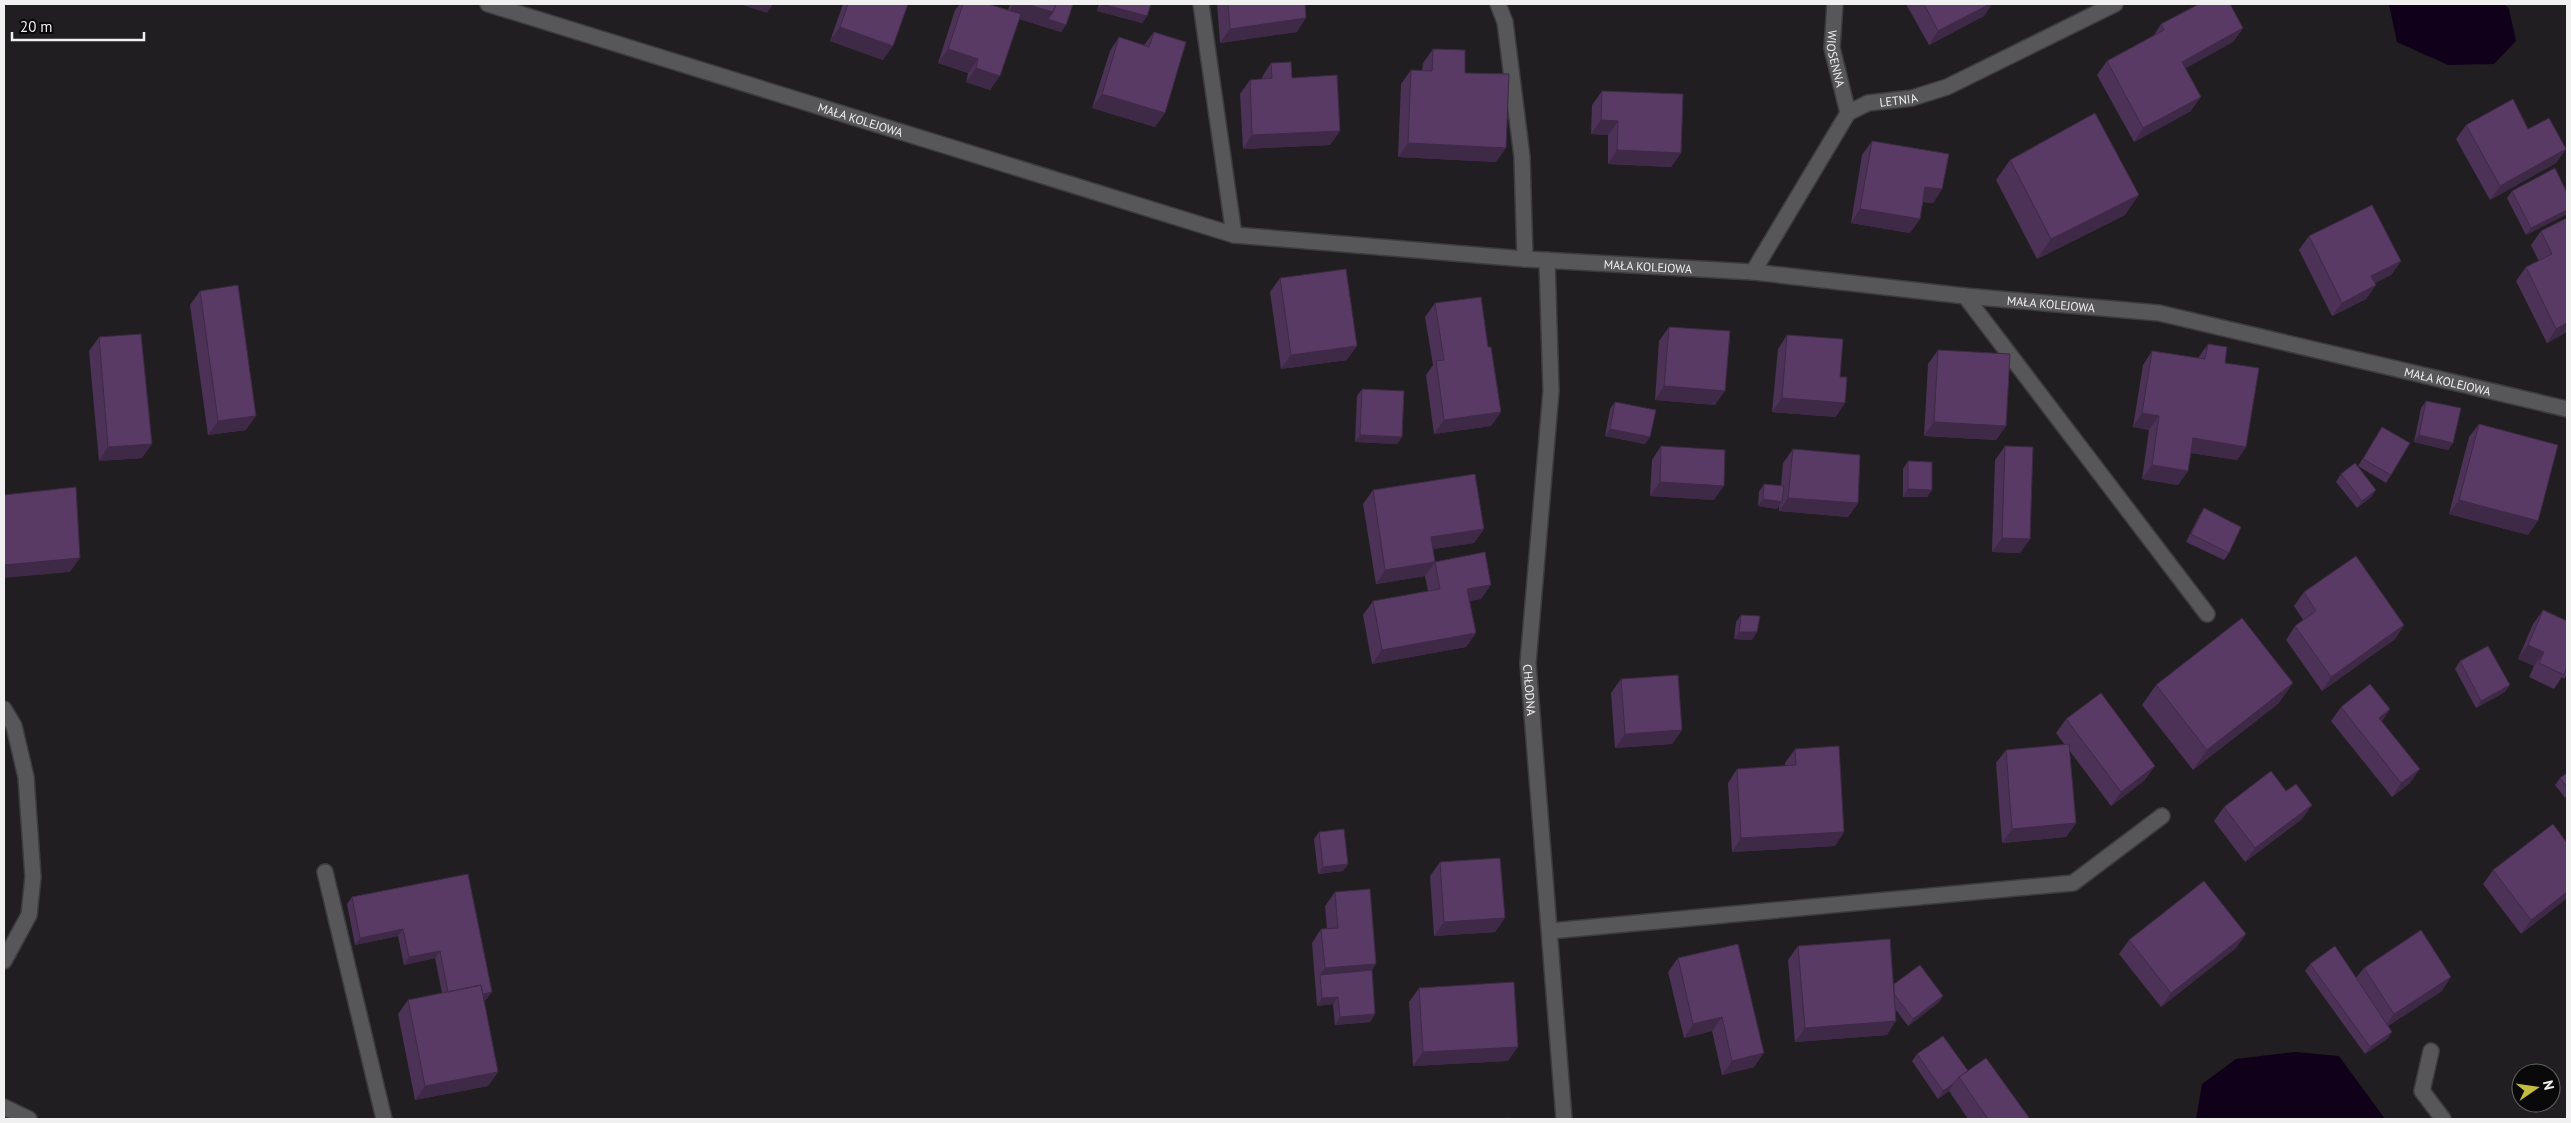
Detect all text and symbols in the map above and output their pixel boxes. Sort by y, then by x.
scale bar [12,10,145,42]
text: 20 m [20,17,53,36]
street label: WIOSENNA [1824,30,1849,88]
street label: LETNIA [1879,89,1919,109]
street label: MAŁA KOLEJOWA [816,99,905,140]
street label: MAŁA KOLEJOWA [1603,256,1692,276]
street label: MAŁA KOLEJOWA [2006,292,2096,315]
street label: MAŁA KOLEJOWA [2403,364,2492,398]
street label: CHŁODNA [1521,664,1540,716]
north arrow [2511,1063,2561,1113]
text: N [2539,1079,2558,1092]

